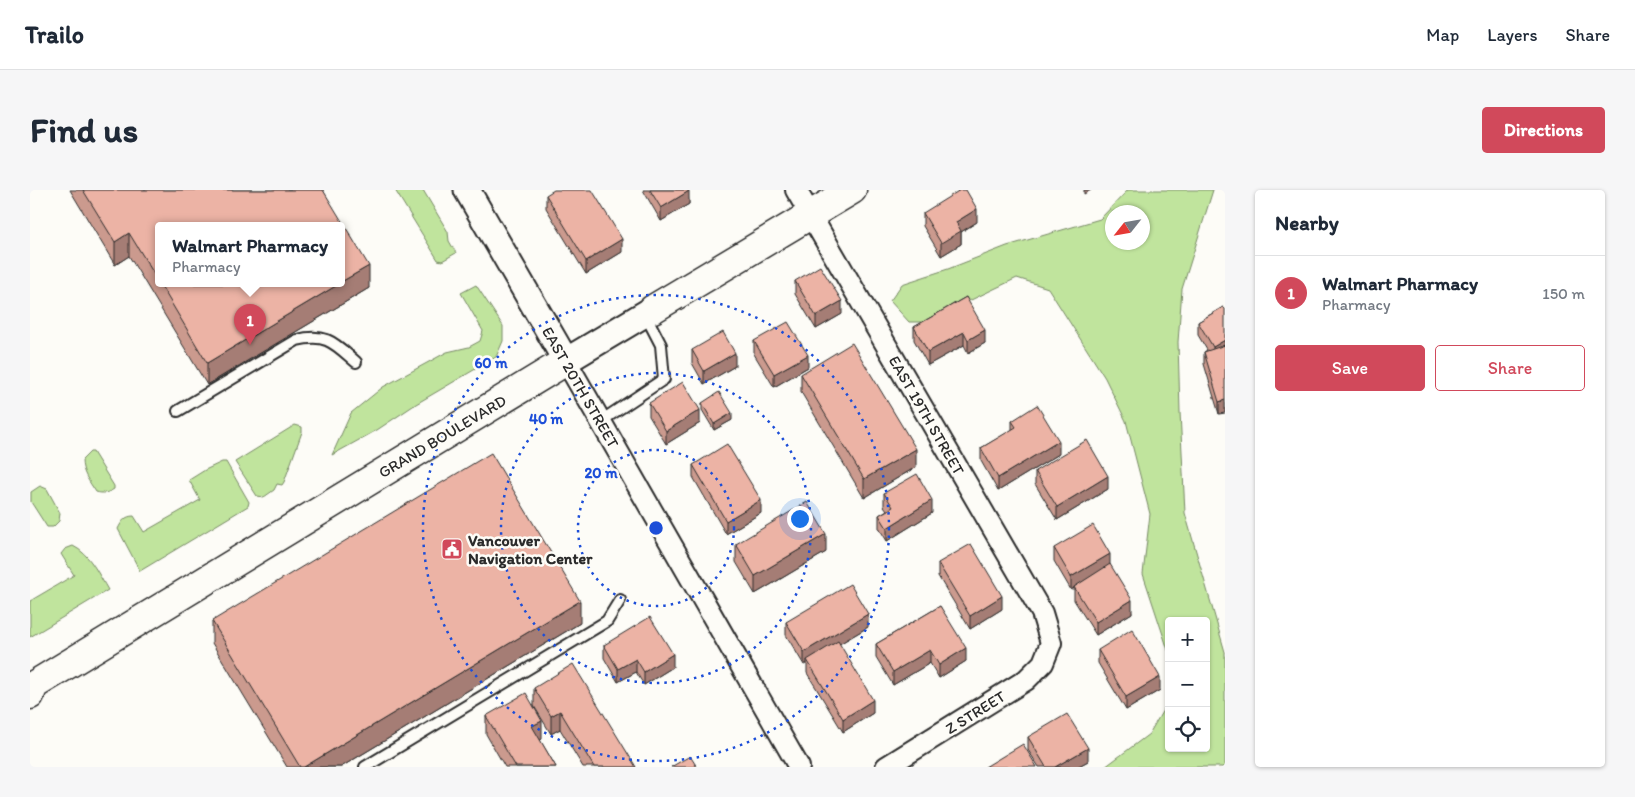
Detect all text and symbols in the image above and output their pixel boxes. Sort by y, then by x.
text: Trailo [25,20,84,49]
text: Map [1426,24,1459,46]
text: Layers [1487,24,1537,46]
text: Share [1565,24,1610,46]
button: Directions [1482,107,1605,153]
text: Find us [30,109,138,151]
north arrow [1105,205,1150,250]
text: Nearby [1275,210,1339,235]
popup [155,222,345,287]
text: Walmart Pharmacy [172,234,328,257]
text: Pharmacy [172,257,241,276]
text: Walmart Pharmacy [1322,272,1478,295]
text: 1 [1287,284,1295,303]
text: 150 m [1542,284,1585,303]
text: Pharmacy [1322,295,1390,314]
pin: 1 [234,304,266,345]
street label: EAST 20TH STREET [538,323,623,451]
button: Save [1275,345,1425,391]
button: Share [1435,345,1585,391]
street label: EAST 19TH STREET [885,352,968,478]
text: 60 m [474,354,508,372]
street label: GRAND BOULEVARD [375,391,510,482]
text: 40 m [529,410,564,428]
text: 20 m [584,464,618,482]
your location [787,506,813,532]
centre of rings [647,519,665,537]
place label: Vancouver Navigation Center [468,531,593,569]
public building icon: Vancouver Navigation Center [440,537,464,561]
map controls [1165,617,1210,752]
button: + [1165,617,1210,662]
button: − [1165,662,1210,707]
street label: Z STREET [942,687,1009,738]
button: locate [1165,707,1210,752]

